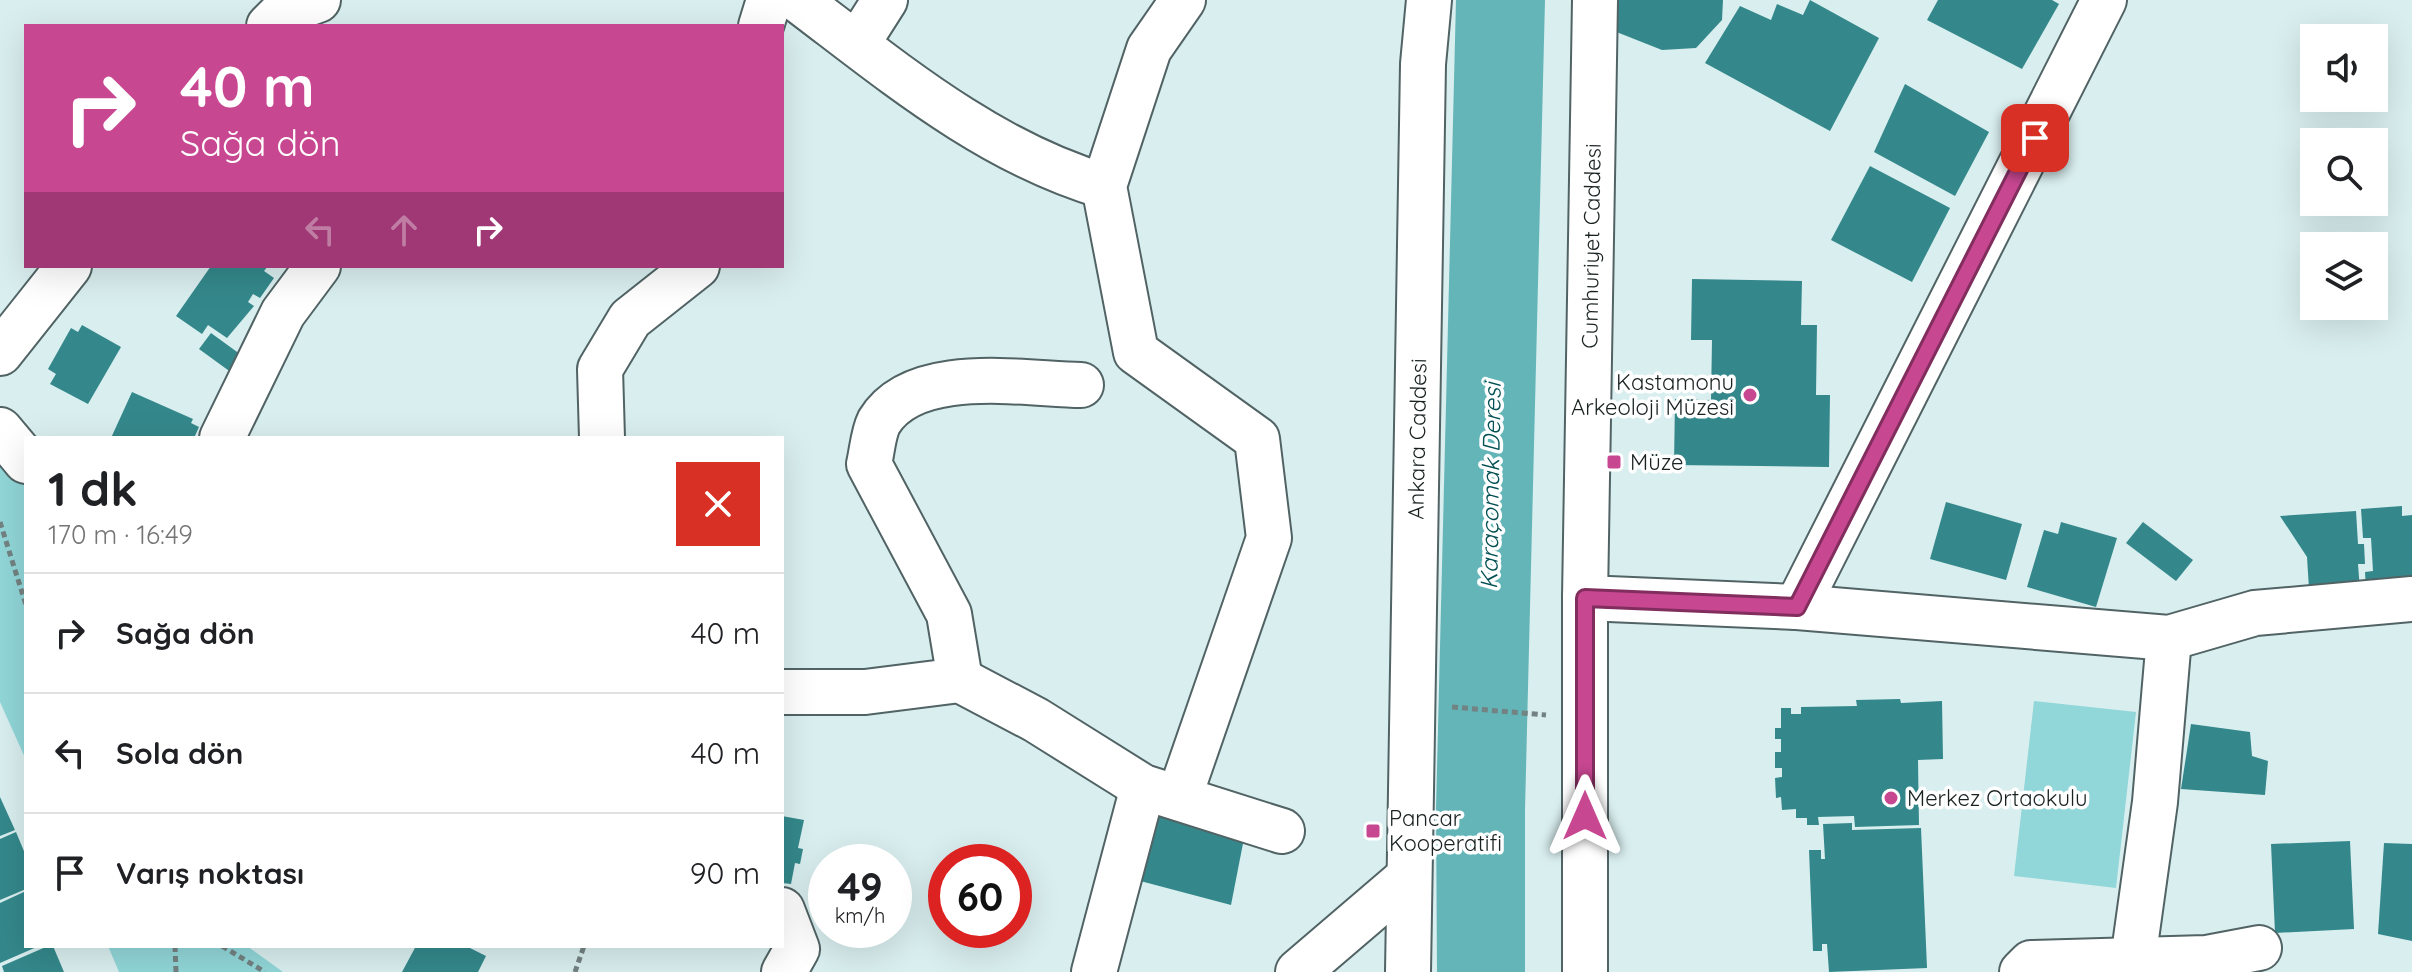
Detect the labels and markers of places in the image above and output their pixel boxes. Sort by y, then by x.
pin [2001,104,2069,172]
place label: Kastamonu Arkeoloji Müzesi [1571,368,1734,421]
marker: Kastamonu Arkeoloji Müzesi [1741,386,1759,404]
place label: Müze [1630,448,1683,476]
marker: Müze [1605,453,1623,471]
place label: Merkez Ortaokulu [1907,784,2087,812]
marker: Merkez Ortaokulu [1882,789,1900,807]
place label: Pancar Kooperatifi [1389,804,1502,857]
marker: Pancar Kooperatifi [1364,822,1382,840]

